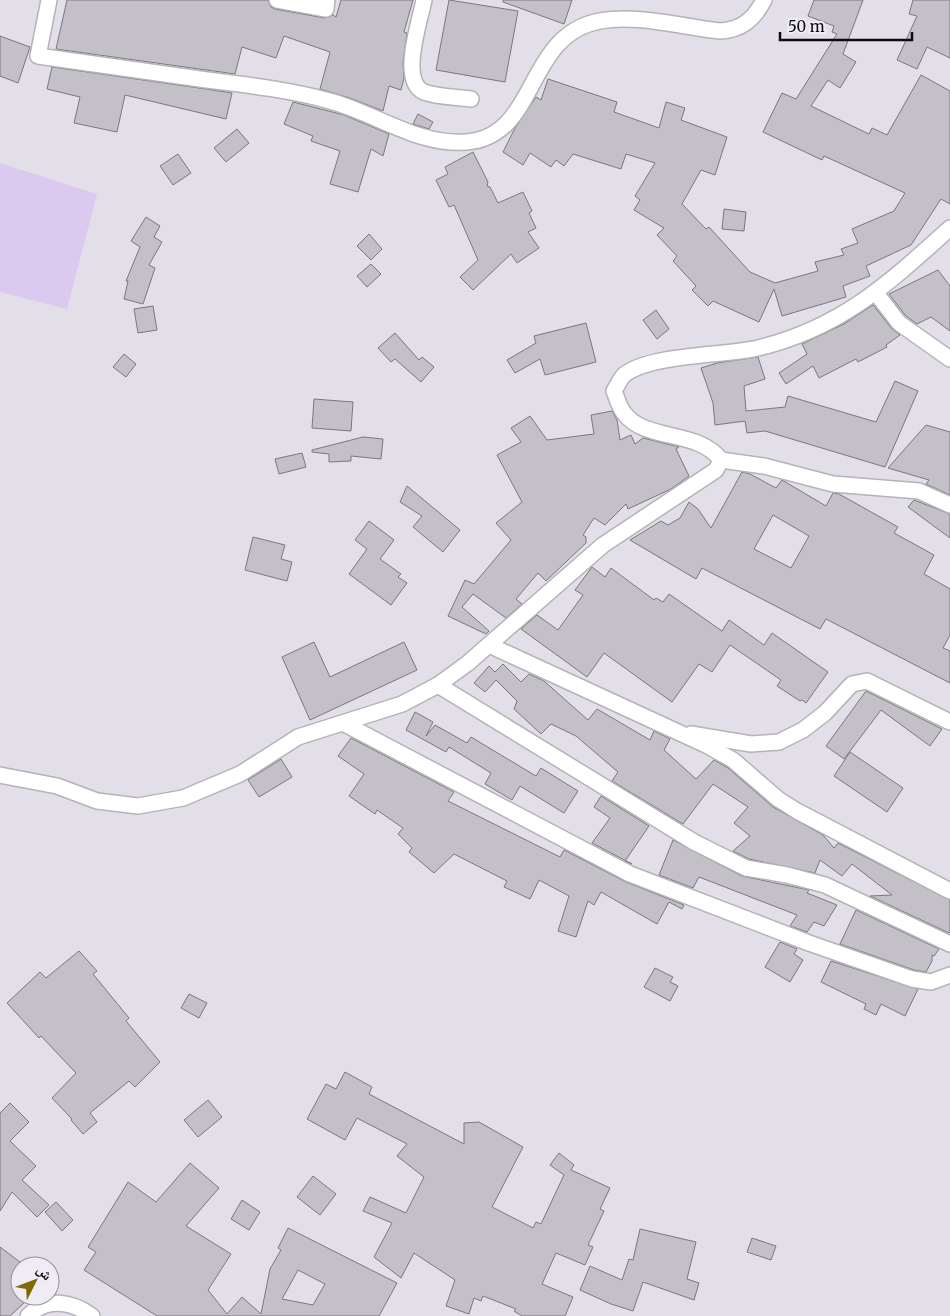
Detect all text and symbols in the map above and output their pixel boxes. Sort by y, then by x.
scale bar [780,10,912,42]
text: 50 m [788,17,825,36]
north arrow [10,1256,60,1306]
text: ش [33,1261,56,1284]

